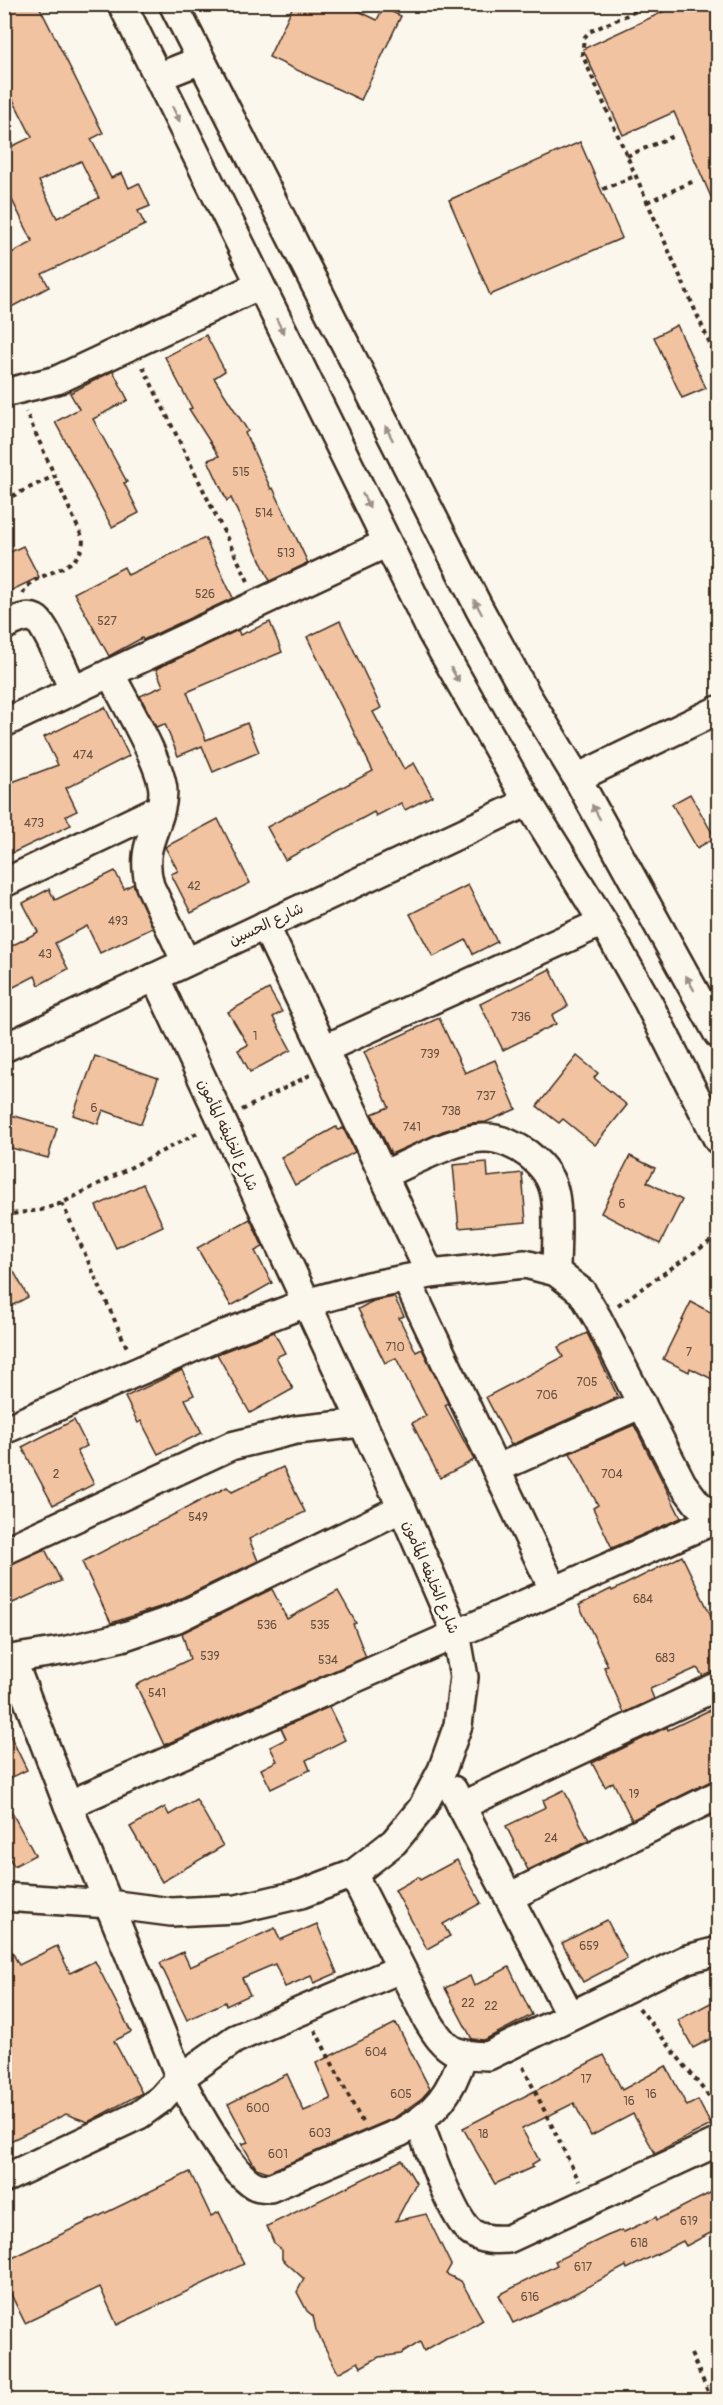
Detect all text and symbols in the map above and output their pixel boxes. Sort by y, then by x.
one-way arrow [171,105,180,122]
one-way arrow [275,318,285,335]
one-way arrow [385,424,395,442]
house number: 515 [232,465,250,480]
one-way arrow [362,493,371,510]
house number: 514 [255,506,273,521]
house number: 513 [277,546,295,561]
house number: 526 [195,587,215,602]
one-way arrow [473,598,483,615]
house number: 527 [97,614,117,629]
one-way arrow [450,667,461,683]
house number: 474 [73,748,93,763]
one-way arrow [591,803,601,820]
house number: 473 [24,816,44,831]
house number: 42 [187,879,201,894]
street label: شارع الحسين [226,899,307,950]
house number: 493 [108,914,128,929]
house number: 43 [38,947,52,962]
one-way arrow [685,974,695,991]
house number: 736 [511,1010,531,1025]
house number: 1 [253,1029,257,1044]
house number: 739 [420,1047,440,1062]
street label: شارع الخليفه المأمون [193,1076,262,1194]
house number: 737 [476,1089,496,1104]
house number: 6 [91,1101,98,1116]
house number: 738 [441,1104,461,1119]
house number: 741 [403,1120,421,1135]
house number: 6 [619,1197,626,1212]
house number: 710 [385,1340,405,1355]
house number: 7 [686,1345,693,1360]
house number: 705 [576,1375,598,1390]
house number: 706 [536,1388,558,1403]
house number: 2 [53,1467,60,1482]
house number: 704 [601,1467,623,1482]
house number: 549 [188,1510,208,1525]
street label: شارع الخليفه المأمون [398,1518,463,1637]
house number: 684 [633,1592,653,1607]
house number: 536 [257,1618,277,1633]
house number: 535 [310,1618,330,1633]
house number: 539 [200,1649,220,1664]
house number: 683 [655,1651,675,1666]
house number: 534 [318,1653,338,1668]
house number: 541 [148,1686,166,1701]
house number: 19 [629,1787,639,1802]
house number: 24 [544,1831,558,1846]
house number: 659 [579,1939,599,1954]
house number: 22 [461,1996,475,2011]
house number: 22 [484,1999,498,2014]
house number: 604 [365,2045,387,2060]
house number: 17 [580,2072,592,2087]
house number: 605 [390,2087,412,2102]
house number: 16 [645,2087,657,2102]
house number: 16 [623,2094,635,2109]
house number: 600 [246,2101,270,2116]
house number: 603 [309,2126,331,2141]
house number: 18 [478,2127,488,2142]
house number: 601 [268,2147,288,2162]
house number: 619 [680,2214,698,2229]
house number: 618 [630,2236,648,2251]
house number: 617 [574,2260,593,2275]
house number: 616 [521,2290,539,2305]

